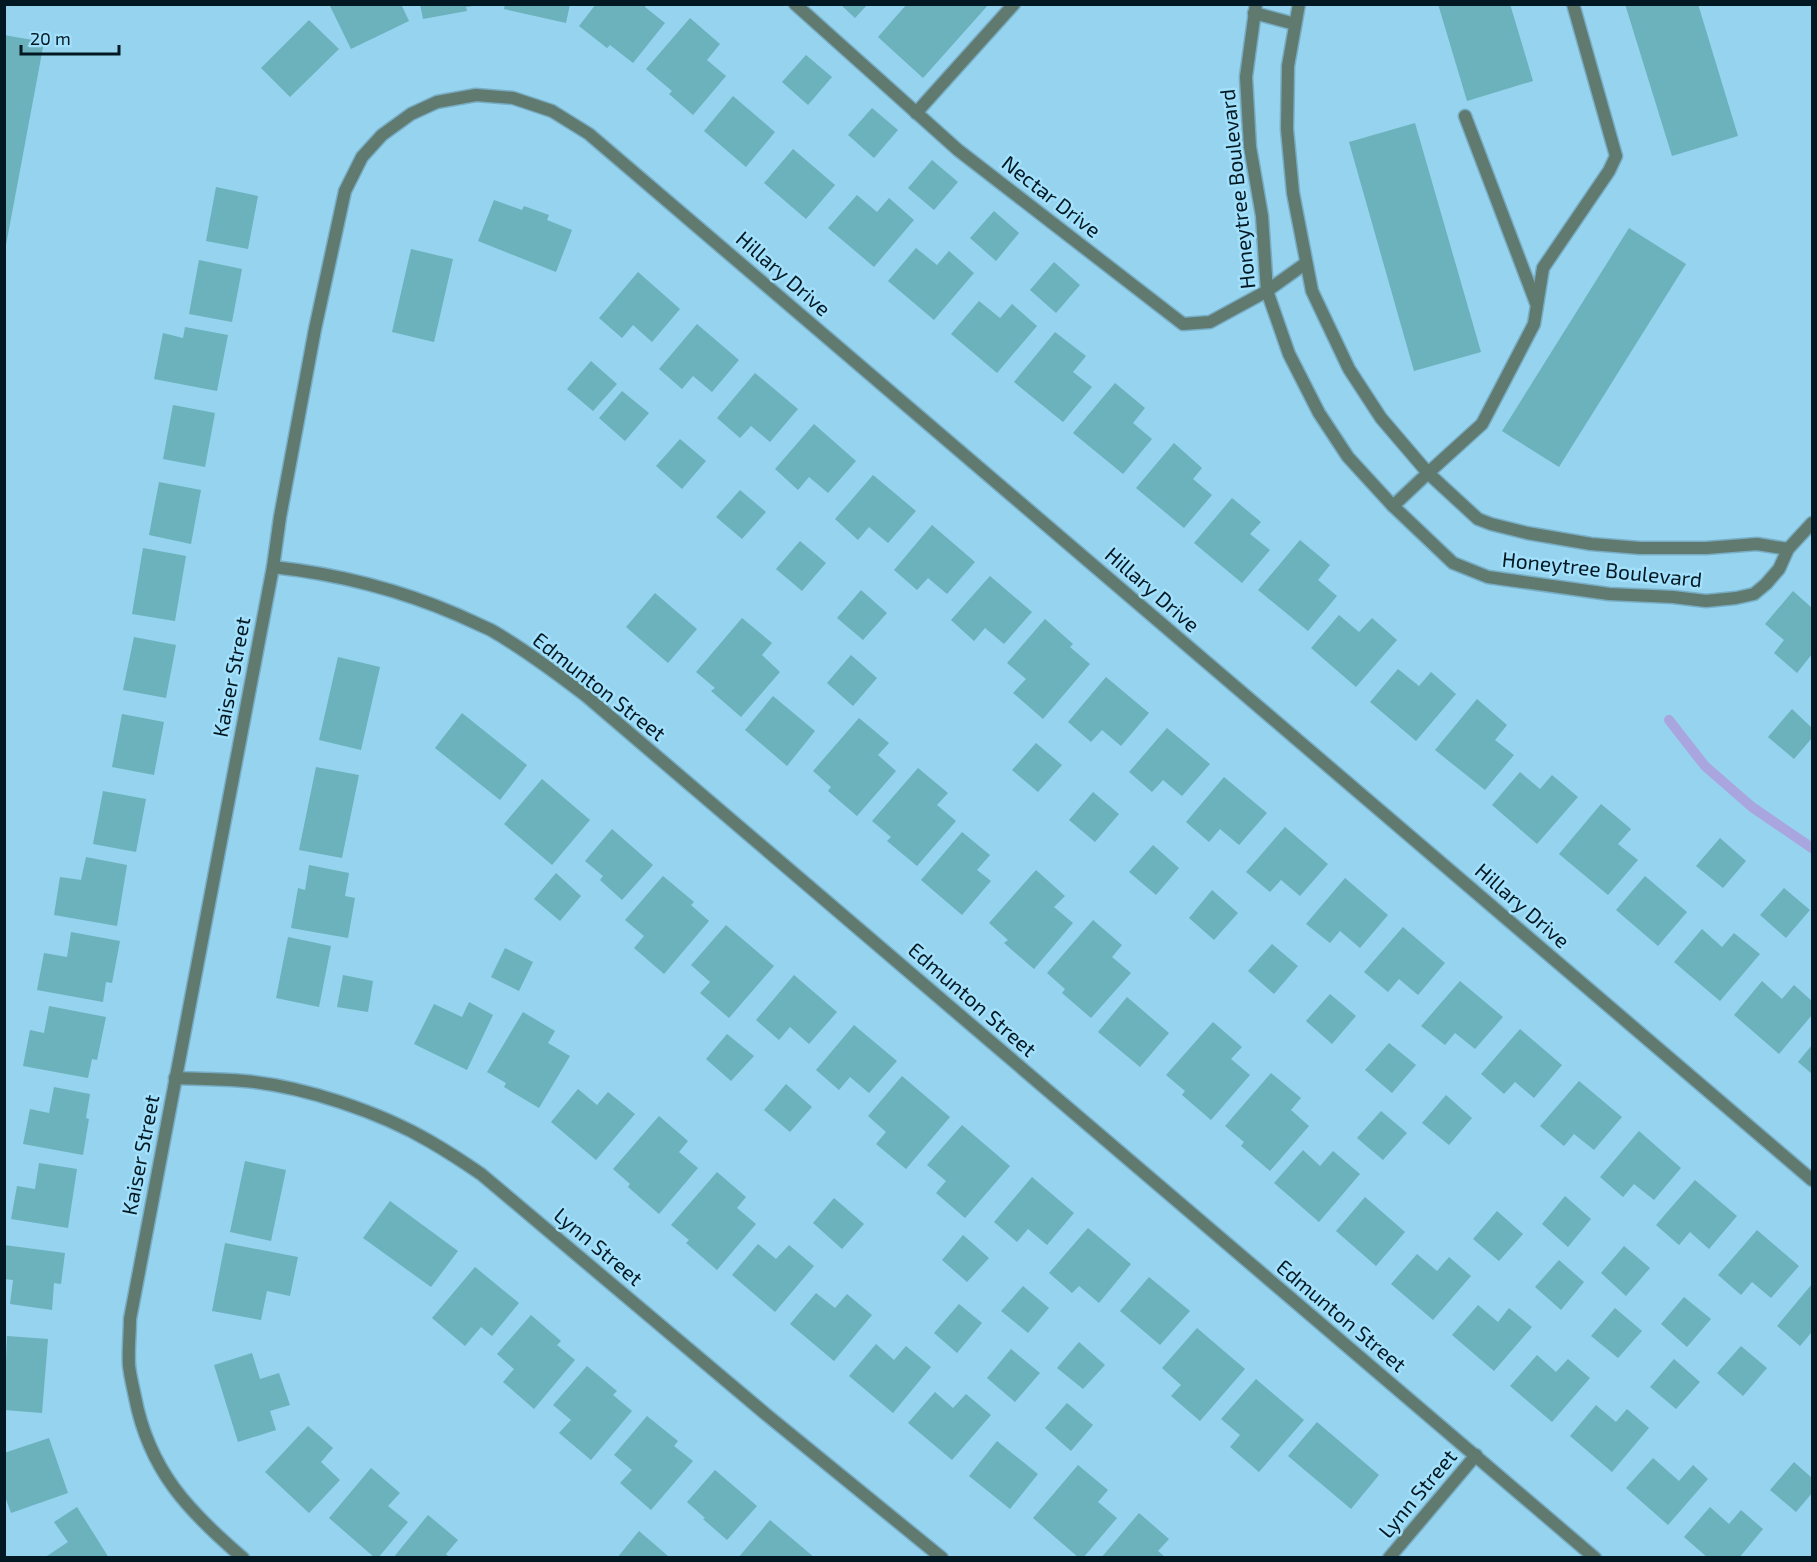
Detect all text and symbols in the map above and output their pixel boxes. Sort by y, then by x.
scale bar [21,18,118,56]
text: 20 m [30,27,71,49]
street label: Honeytree Boulevard [1214,88,1259,290]
street label: Nectar Drive [998,150,1106,242]
street label: Hillary Drive [732,225,836,321]
street label: Hillary Drive [1101,541,1205,637]
street label: Honeytree Boulevard [1501,546,1703,591]
street label: Kaiser Street [207,614,254,739]
street label: Edmunton Street [529,626,671,745]
street label: Hillary Drive [1471,857,1575,953]
street label: Edmunton Street [904,936,1042,1061]
street label: Kaiser Street [116,1092,163,1217]
street label: Lynn Street [550,1202,648,1290]
street label: Edmunton Street [1272,1253,1412,1376]
street label: Lynn Street [1373,1444,1461,1542]

